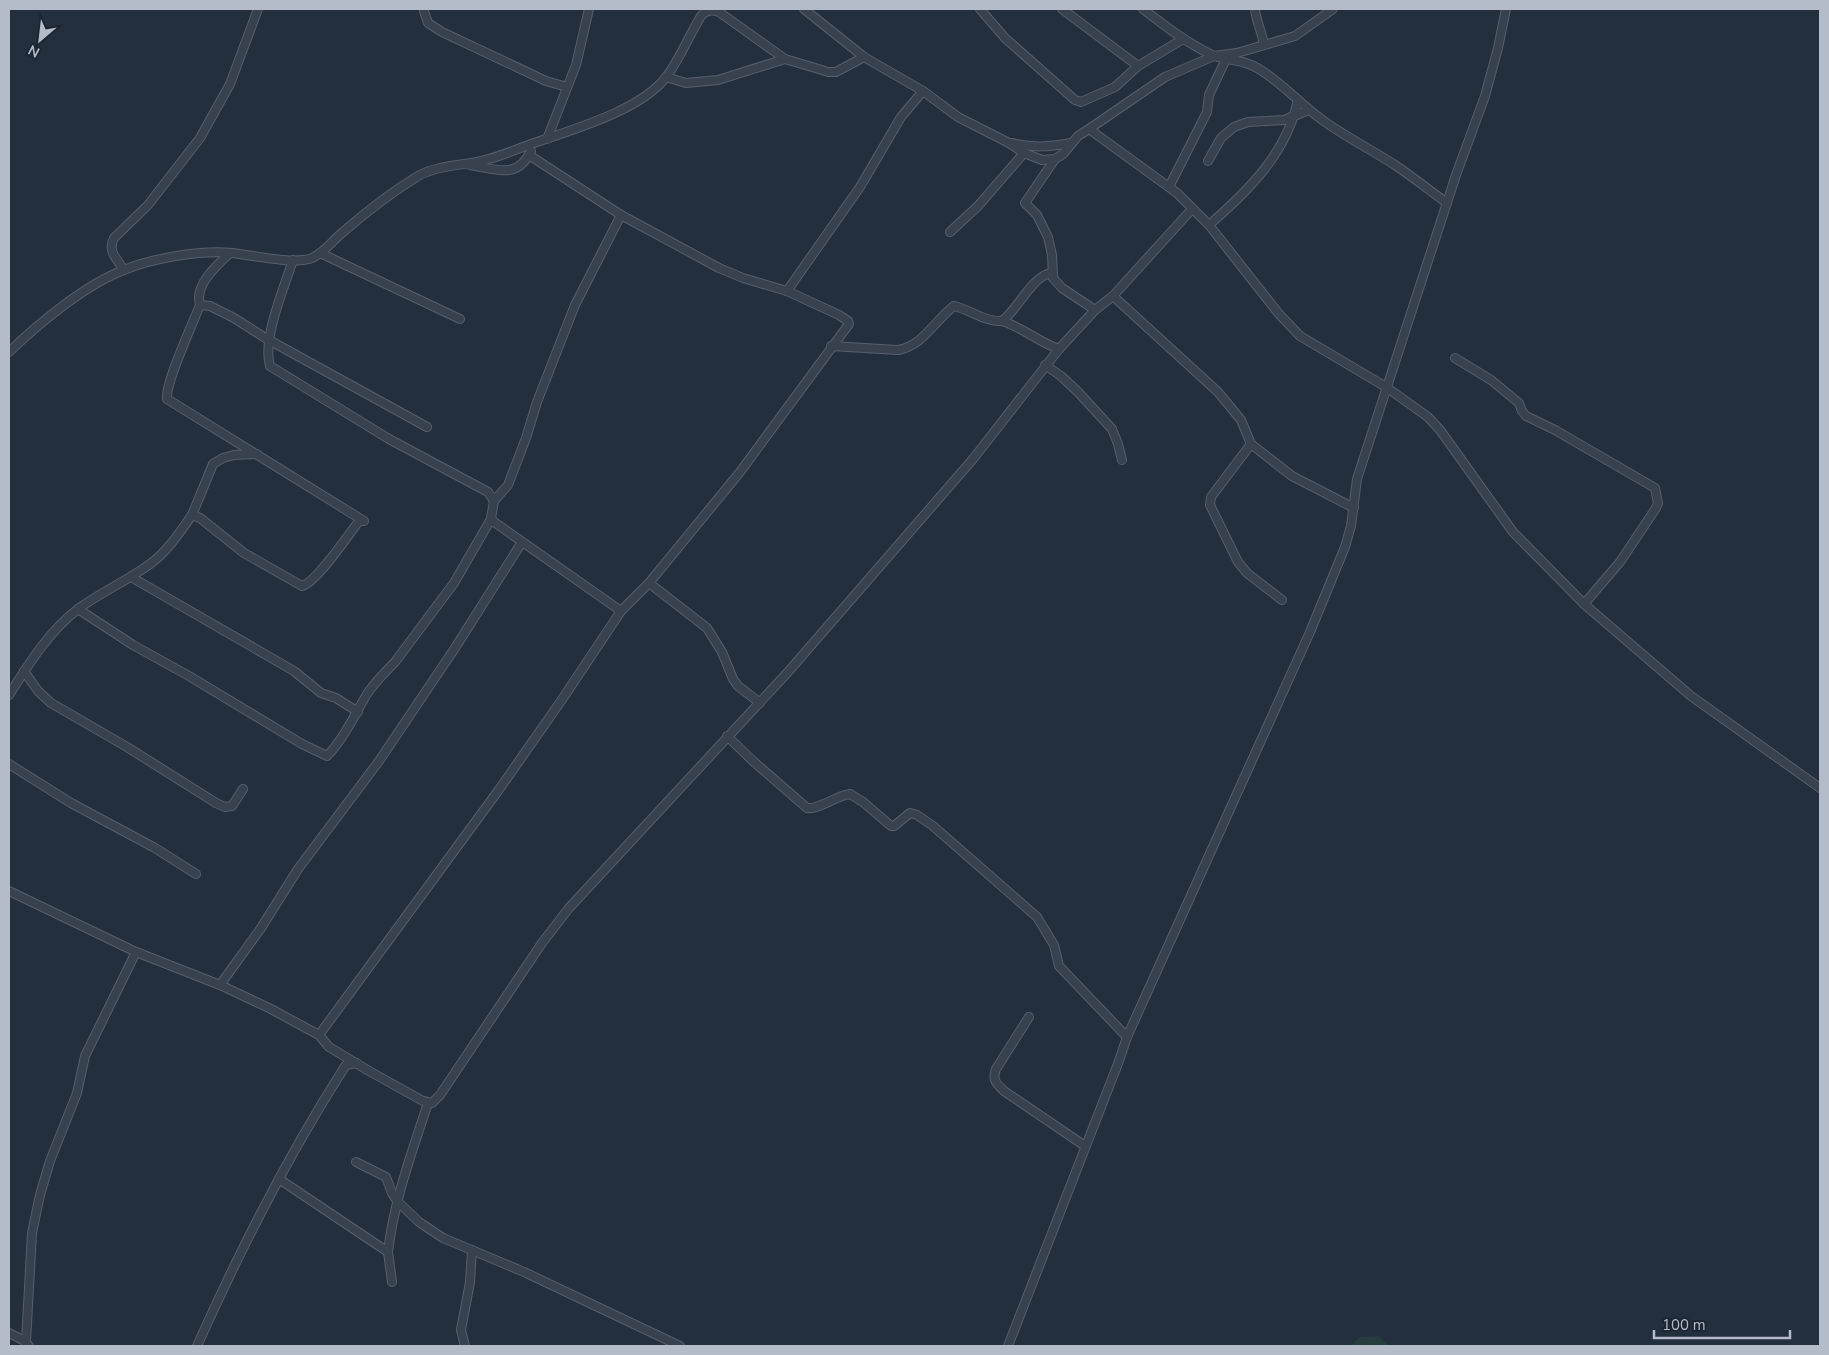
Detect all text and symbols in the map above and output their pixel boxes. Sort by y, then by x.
north arrow [15,15,65,65]
text: N [25,40,43,62]
scale bar [1654,1308,1790,1340]
text: 100 m [1662,1315,1706,1335]

